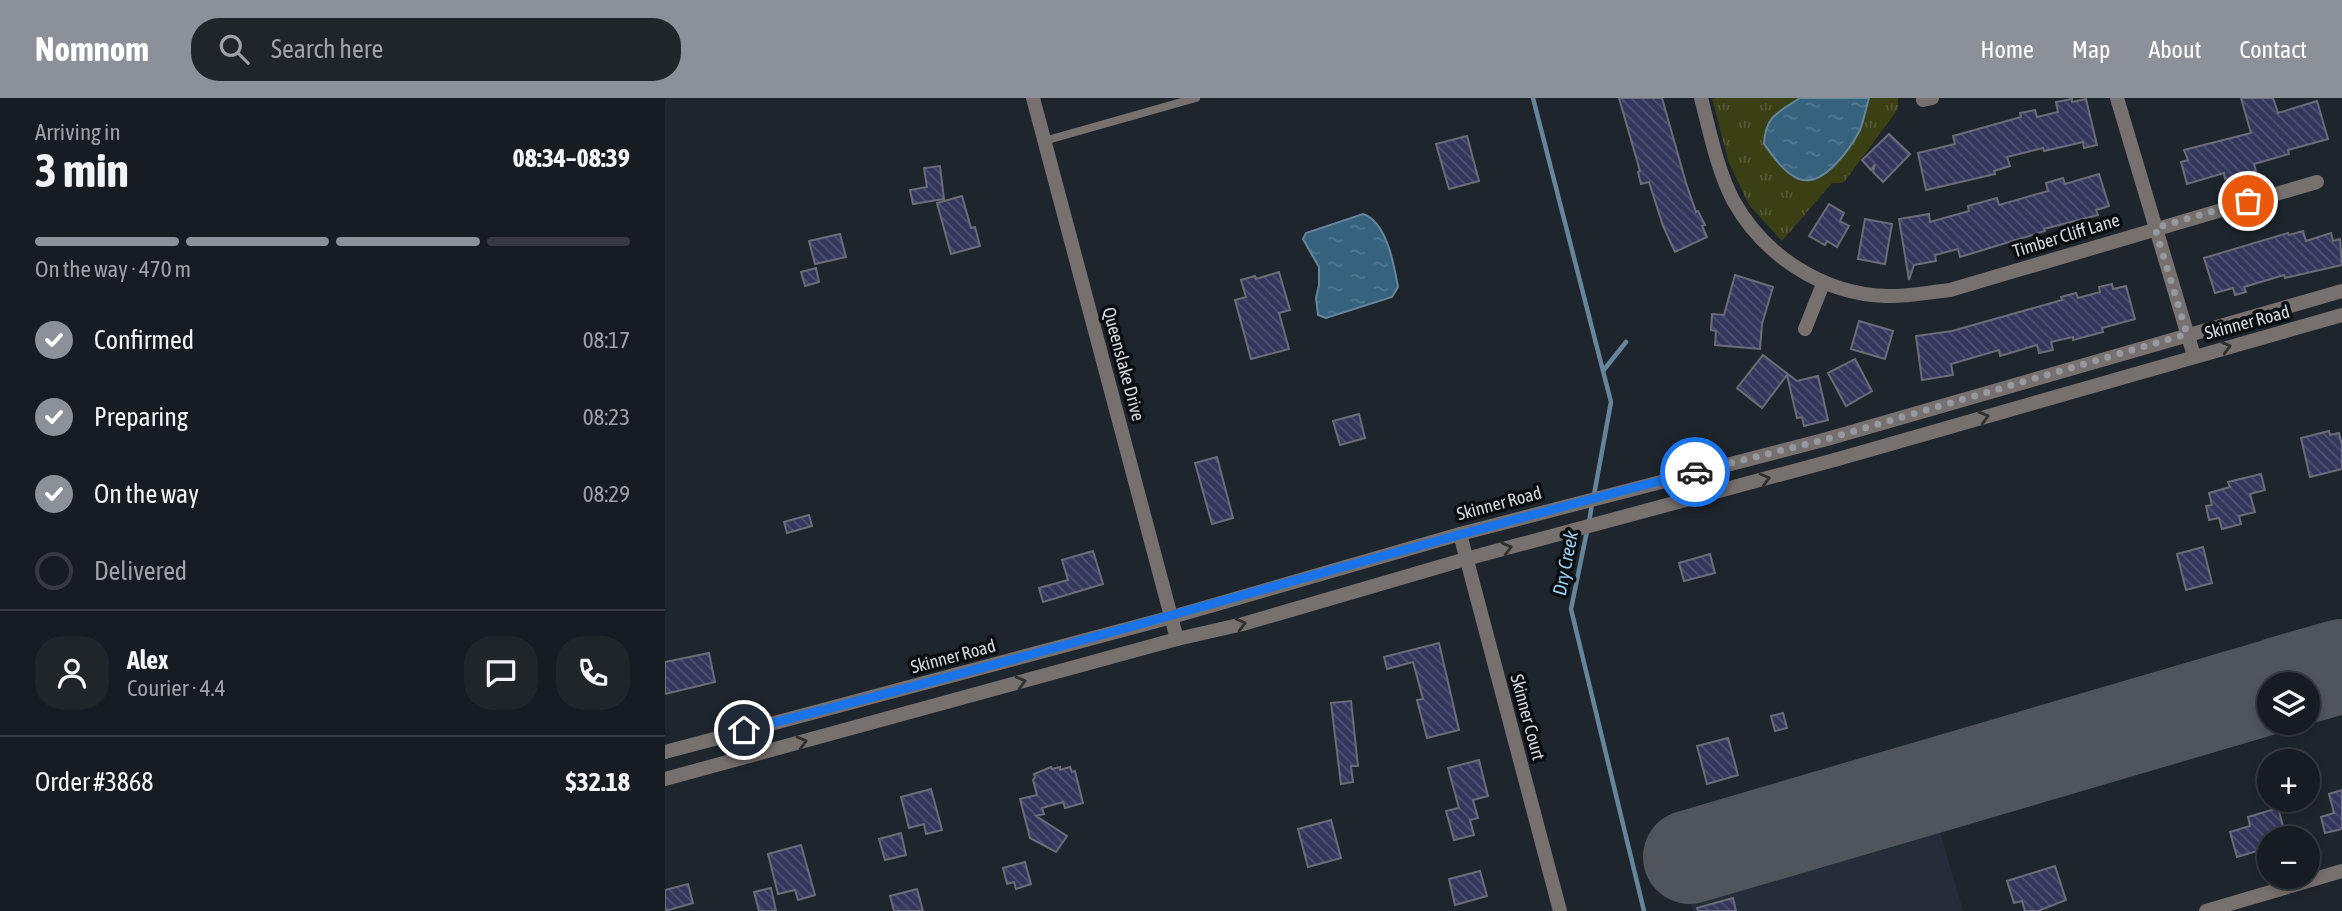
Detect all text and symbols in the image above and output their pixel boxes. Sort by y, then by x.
search box [191,18,681,81]
text: Nomnom [35,30,149,68]
icon: search [215,30,253,68]
text: Search here [271,34,383,64]
text: Home [1980,36,2034,63]
text: Map [2072,36,2110,63]
text: About [2148,36,2201,63]
text: Contact [2239,36,2307,63]
text: Arriving in [35,119,121,145]
text: 08:34–08:39 [513,143,630,173]
text: 3 min [35,144,129,197]
pin [2218,171,2278,231]
icon: bag [2229,182,2267,220]
street label: Timber Cliff Lane [2010,209,2122,261]
text: On the way · 470 m [35,256,191,282]
street label: Skinner Road [2202,301,2292,343]
street label: Queenslake Drive [1099,305,1149,423]
icon: check [35,321,73,359]
text: Confirmed [94,325,194,355]
text: 08:17 [583,327,630,353]
one-way arrow [2220,341,2232,356]
icon: check [35,398,73,436]
text: Preparing [94,402,188,432]
text: 08:23 [583,404,630,430]
one-way arrow [1978,410,1990,425]
courier [1660,437,1730,507]
icon: car [1676,453,1714,491]
one-way arrow [1759,472,1771,487]
icon: check [35,475,73,513]
text: On the way [94,479,199,509]
text: 08:29 [583,481,630,507]
street label: Skinner Road [1454,482,1544,524]
water label: Dry Creek [1548,528,1582,597]
one-way arrow [1501,542,1513,556]
text: Delivered [94,556,187,586]
one-way arrow [1235,618,1247,632]
street label: Skinner Road [908,635,998,677]
button: person [35,636,109,710]
button: chat [464,636,538,710]
button: phone [556,636,630,710]
text: Alex [127,645,168,675]
street label: Skinner Court [1506,672,1550,762]
map controls [2257,672,2320,889]
button: layers [2257,672,2320,735]
text: Courier · 4.4 [127,675,226,701]
one-way arrow [1015,676,1027,691]
pin [714,700,774,760]
icon: home [725,711,763,749]
one-way arrow [796,736,808,750]
button: + [2257,749,2320,812]
text: Order #3868 [35,767,154,797]
text: $32.18 [566,767,630,797]
button: − [2257,826,2320,889]

